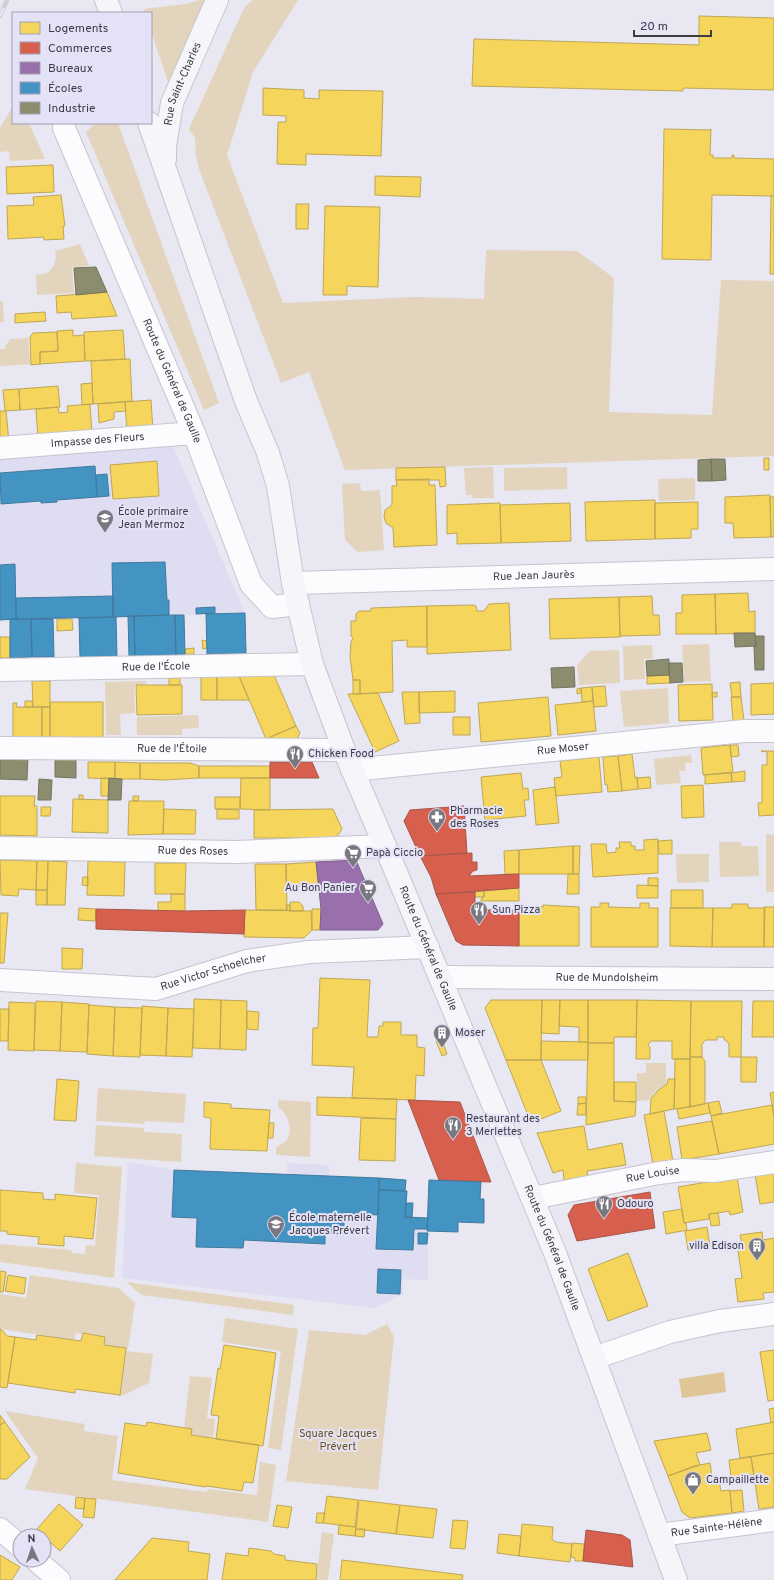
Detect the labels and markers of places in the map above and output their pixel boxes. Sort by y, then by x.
place label: École primaire Jean Mermoz [118,504,188,532]
school or university icon: École primaire Jean Mermoz [95,508,115,533]
restaurant icon: Chicken Food [285,744,305,769]
place label: Chicken Food [308,747,374,761]
place label: Pharmacie des Roses [450,804,503,831]
pharmacy icon: Pharmacie des Roses [427,807,447,832]
supermarket icon: Papà Ciccio [343,843,363,868]
place label: Papà Ciccio [366,846,423,860]
supermarket icon: Au Bon Panier [358,878,378,903]
place label: Au Bon Panier [285,881,356,895]
restaurant icon: Sun Pizza [469,900,489,925]
place label: Sun Pizza [492,903,540,917]
building icon: Moser [432,1023,452,1048]
place label: Moser [455,1026,486,1040]
place label: Restaurant des 3 Merlettes [466,1112,540,1139]
restaurant icon: Restaurant des 3 Merlettes [443,1115,463,1140]
restaurant icon: Odouro [594,1194,614,1219]
place label: Odouro [617,1197,654,1211]
place label: École maternelle Jacques Prévert [289,1210,372,1238]
school or university icon: École maternelle Jacques Prévert [266,1214,286,1239]
building icon: villa Edison [747,1236,767,1261]
place label: villa Edison [689,1239,744,1253]
shop icon: Campaillette [683,1470,703,1495]
place label: Campaillette [706,1473,769,1487]

